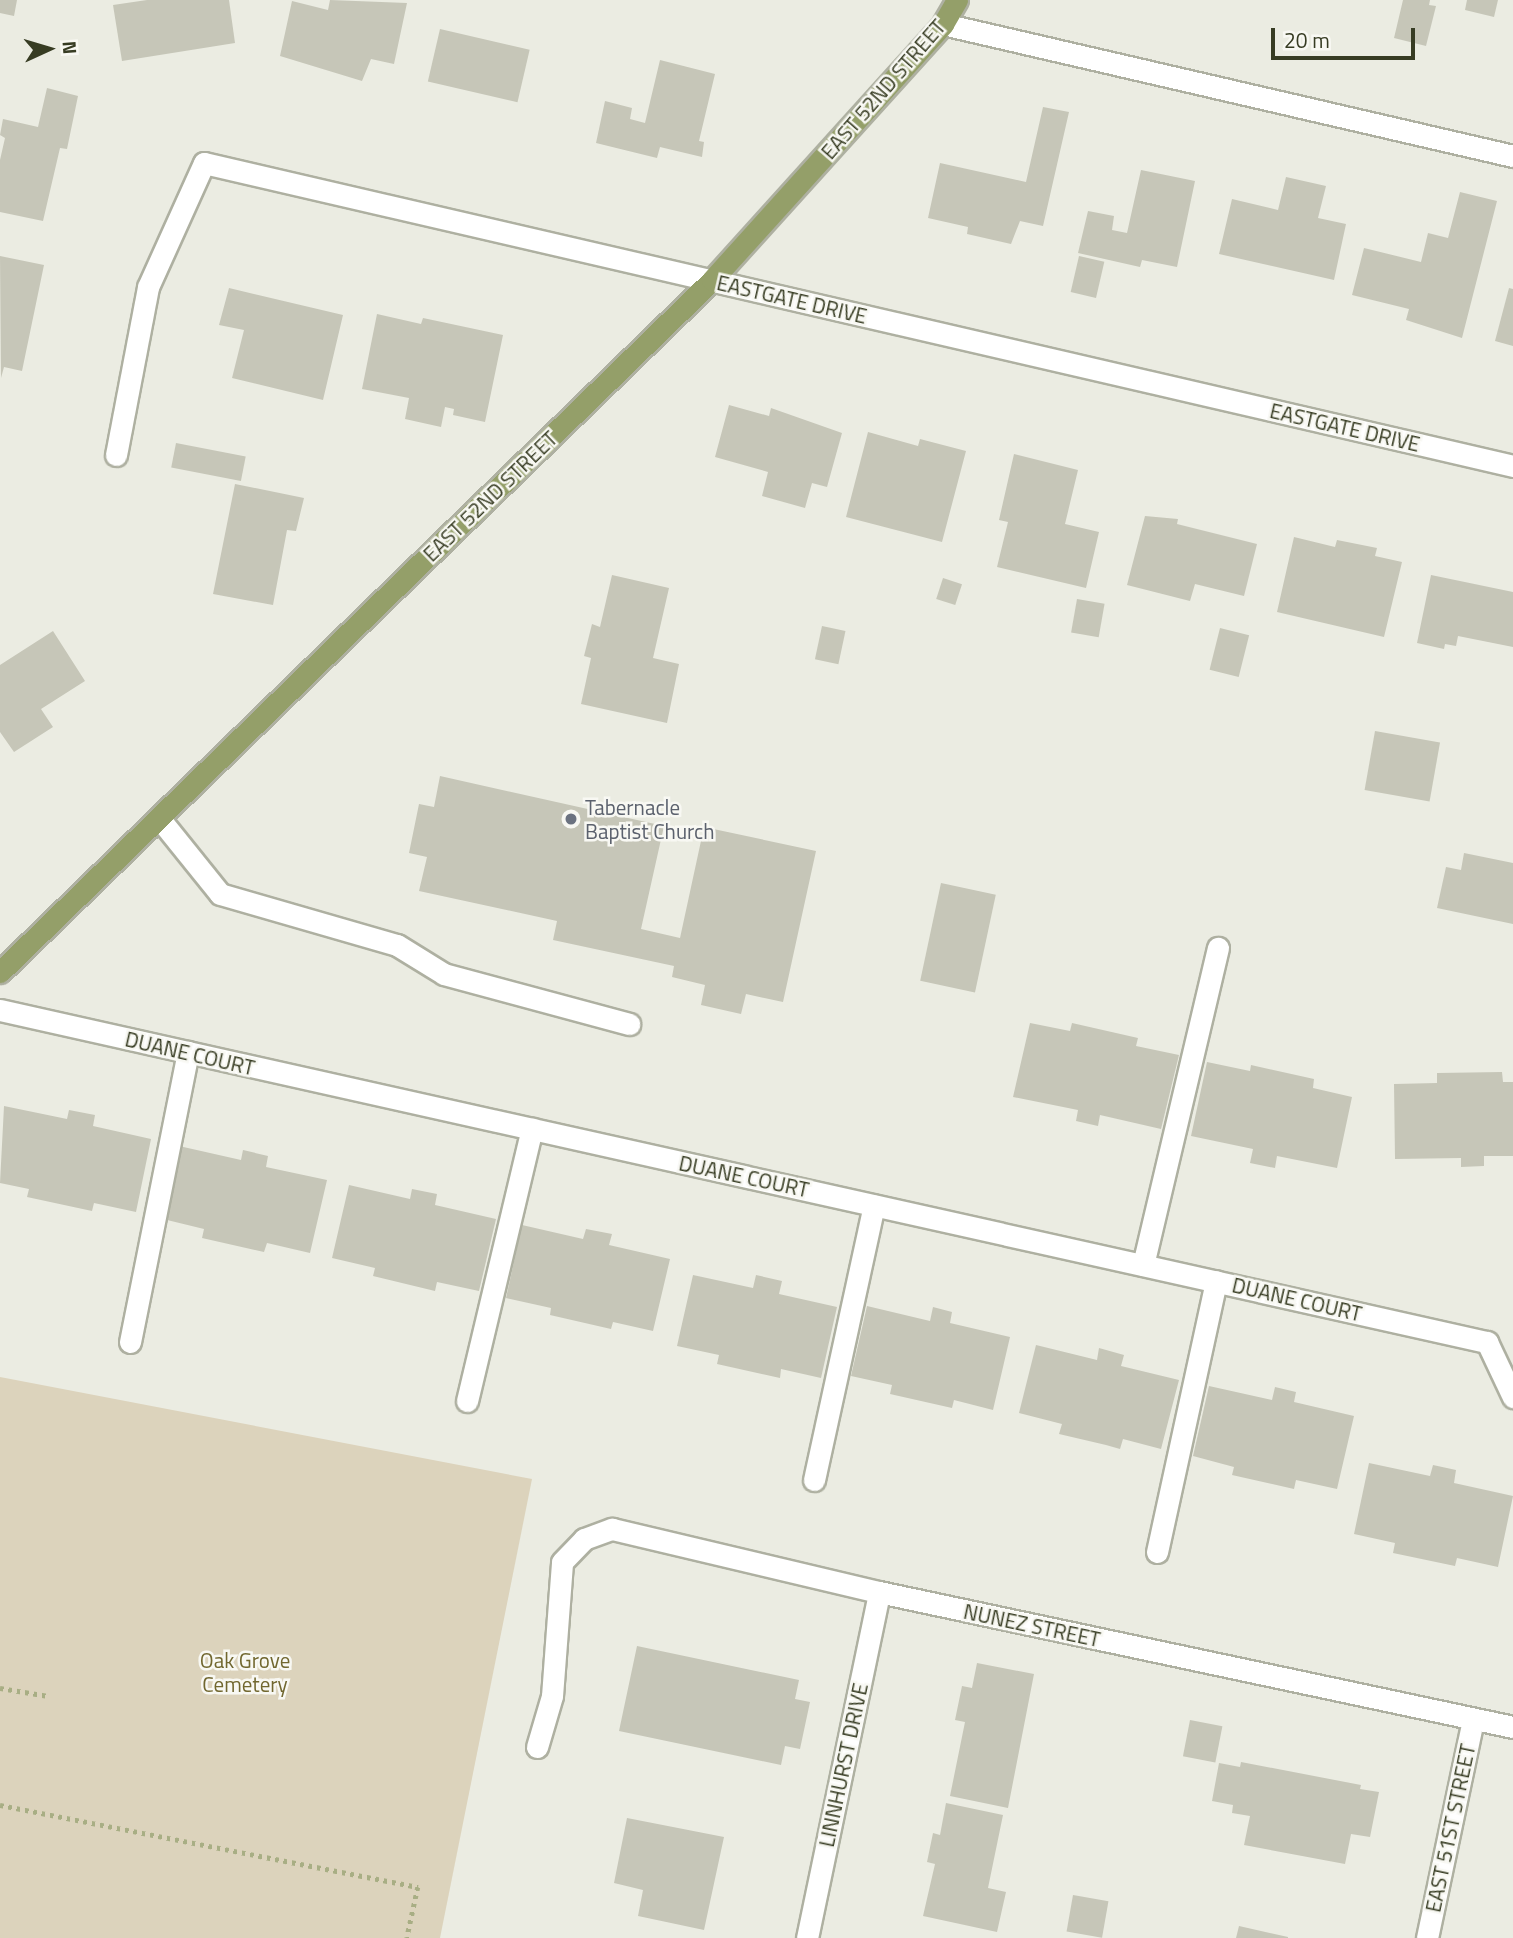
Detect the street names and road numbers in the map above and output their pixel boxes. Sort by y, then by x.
street label: EAST 52ND STREET [816,14,950,164]
street label: EASTGATE DRIVE [715,269,869,329]
street label: EASTGATE DRIVE [1268,397,1422,457]
street label: EAST 52ND STREET [418,426,562,566]
street label: DUANE COURT [123,1026,257,1080]
street label: DUANE COURT [677,1150,811,1202]
street label: DUANE COURT [1230,1272,1364,1326]
street label: NUNEZ STREET [961,1598,1103,1652]
street label: LINNHURST DRIVE [813,1681,873,1849]
street label: EAST 51ST STREET [1420,1742,1480,1914]

